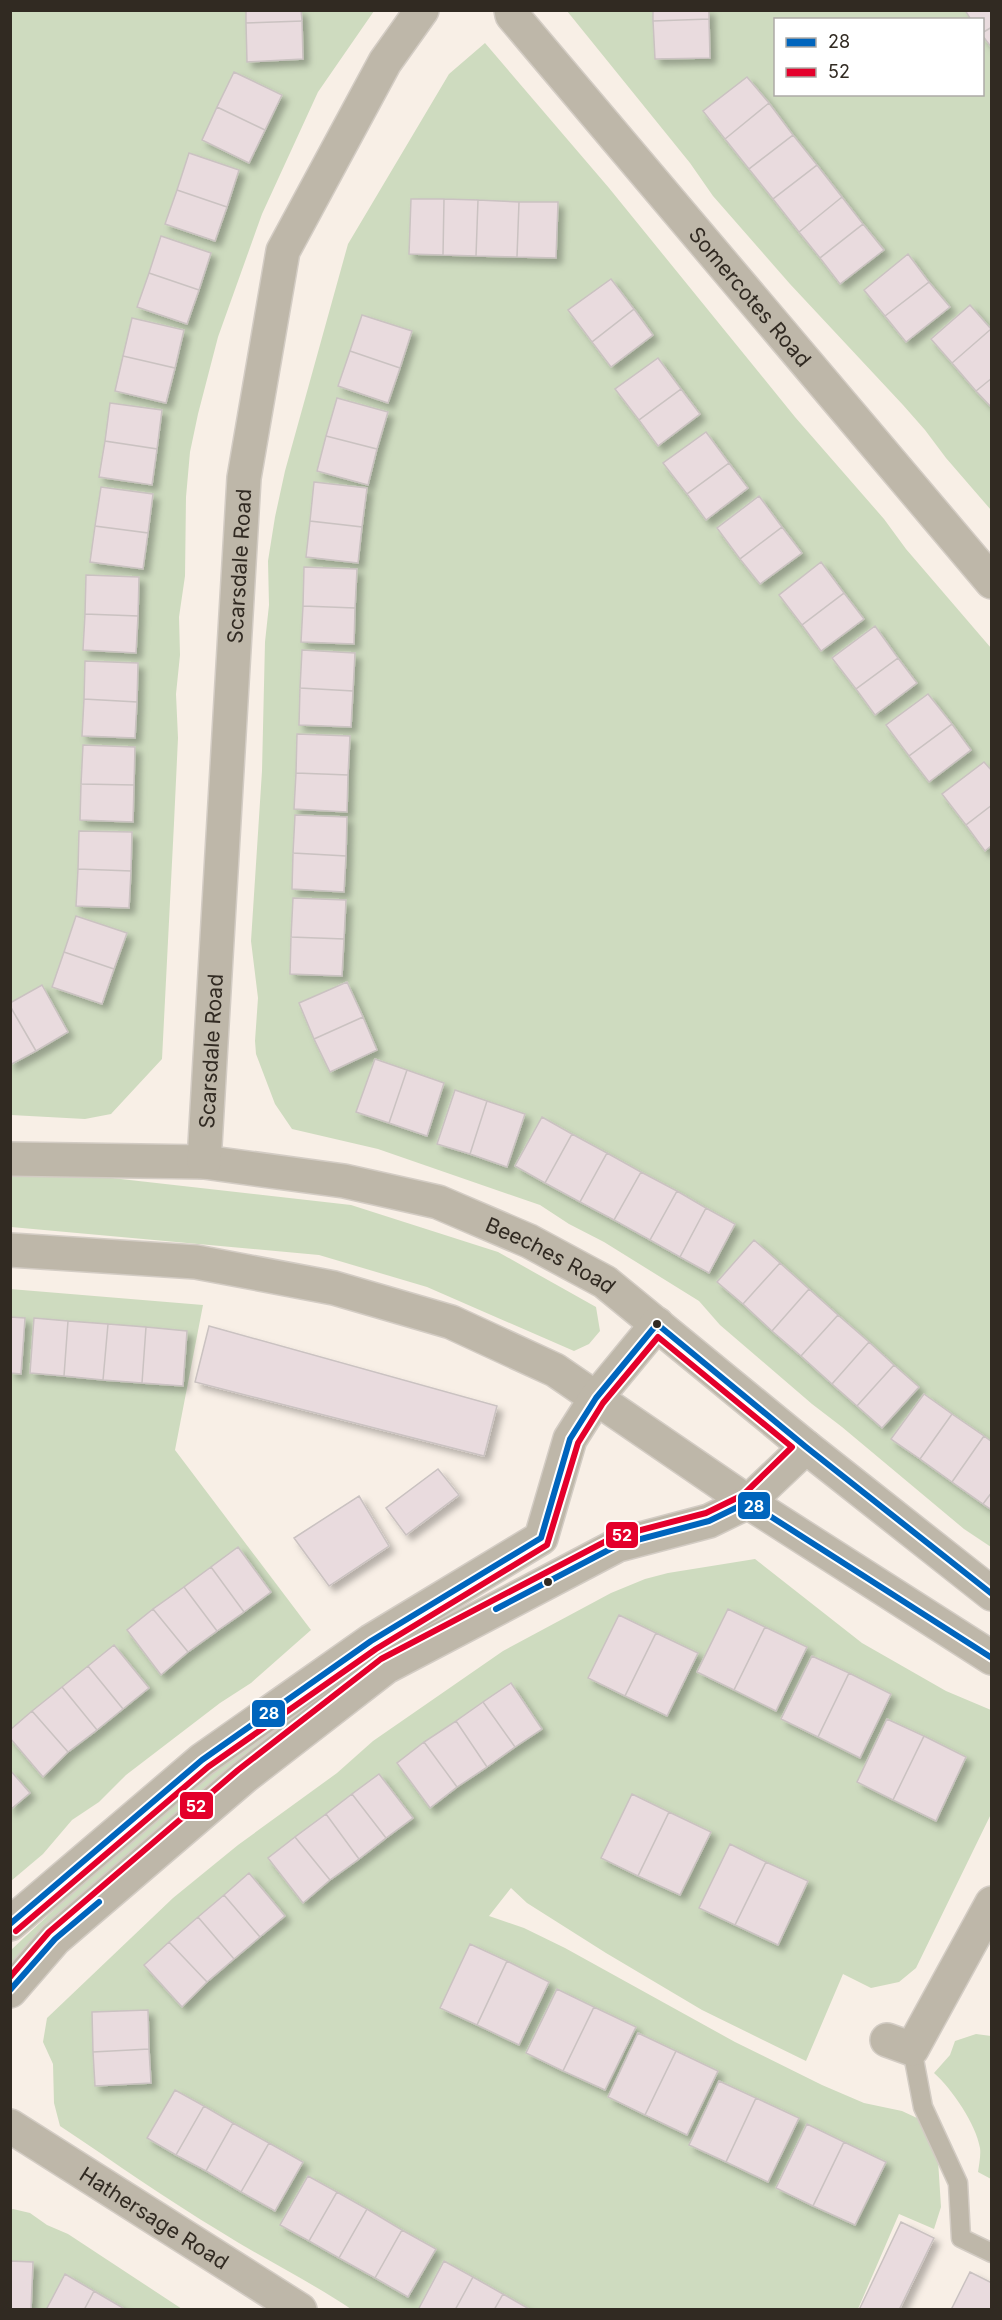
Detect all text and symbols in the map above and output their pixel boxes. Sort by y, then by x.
legend [774,18,984,96]
text: 28 [828,31,850,52]
text: 52 [828,61,850,82]
street label: Somercotes Road [684,222,817,372]
street label: Scarsdale Road [222,488,256,644]
street label: Scarsdale Road [193,973,227,1129]
street label: Beeches Road [482,1211,621,1298]
unlabelled marker [651,1318,663,1330]
line badge: 28 [737,1491,771,1520]
text: 28 [744,1496,764,1516]
line badge: 52 [605,1521,639,1549]
text: 52 [612,1525,632,1545]
unlabelled marker [542,1576,554,1588]
line badge: 28 [251,1699,286,1728]
text: 28 [259,1703,279,1723]
line badge: 52 [179,1791,214,1820]
text: 52 [186,1796,206,1816]
street label: Hathersage Road [75,2161,233,2274]

